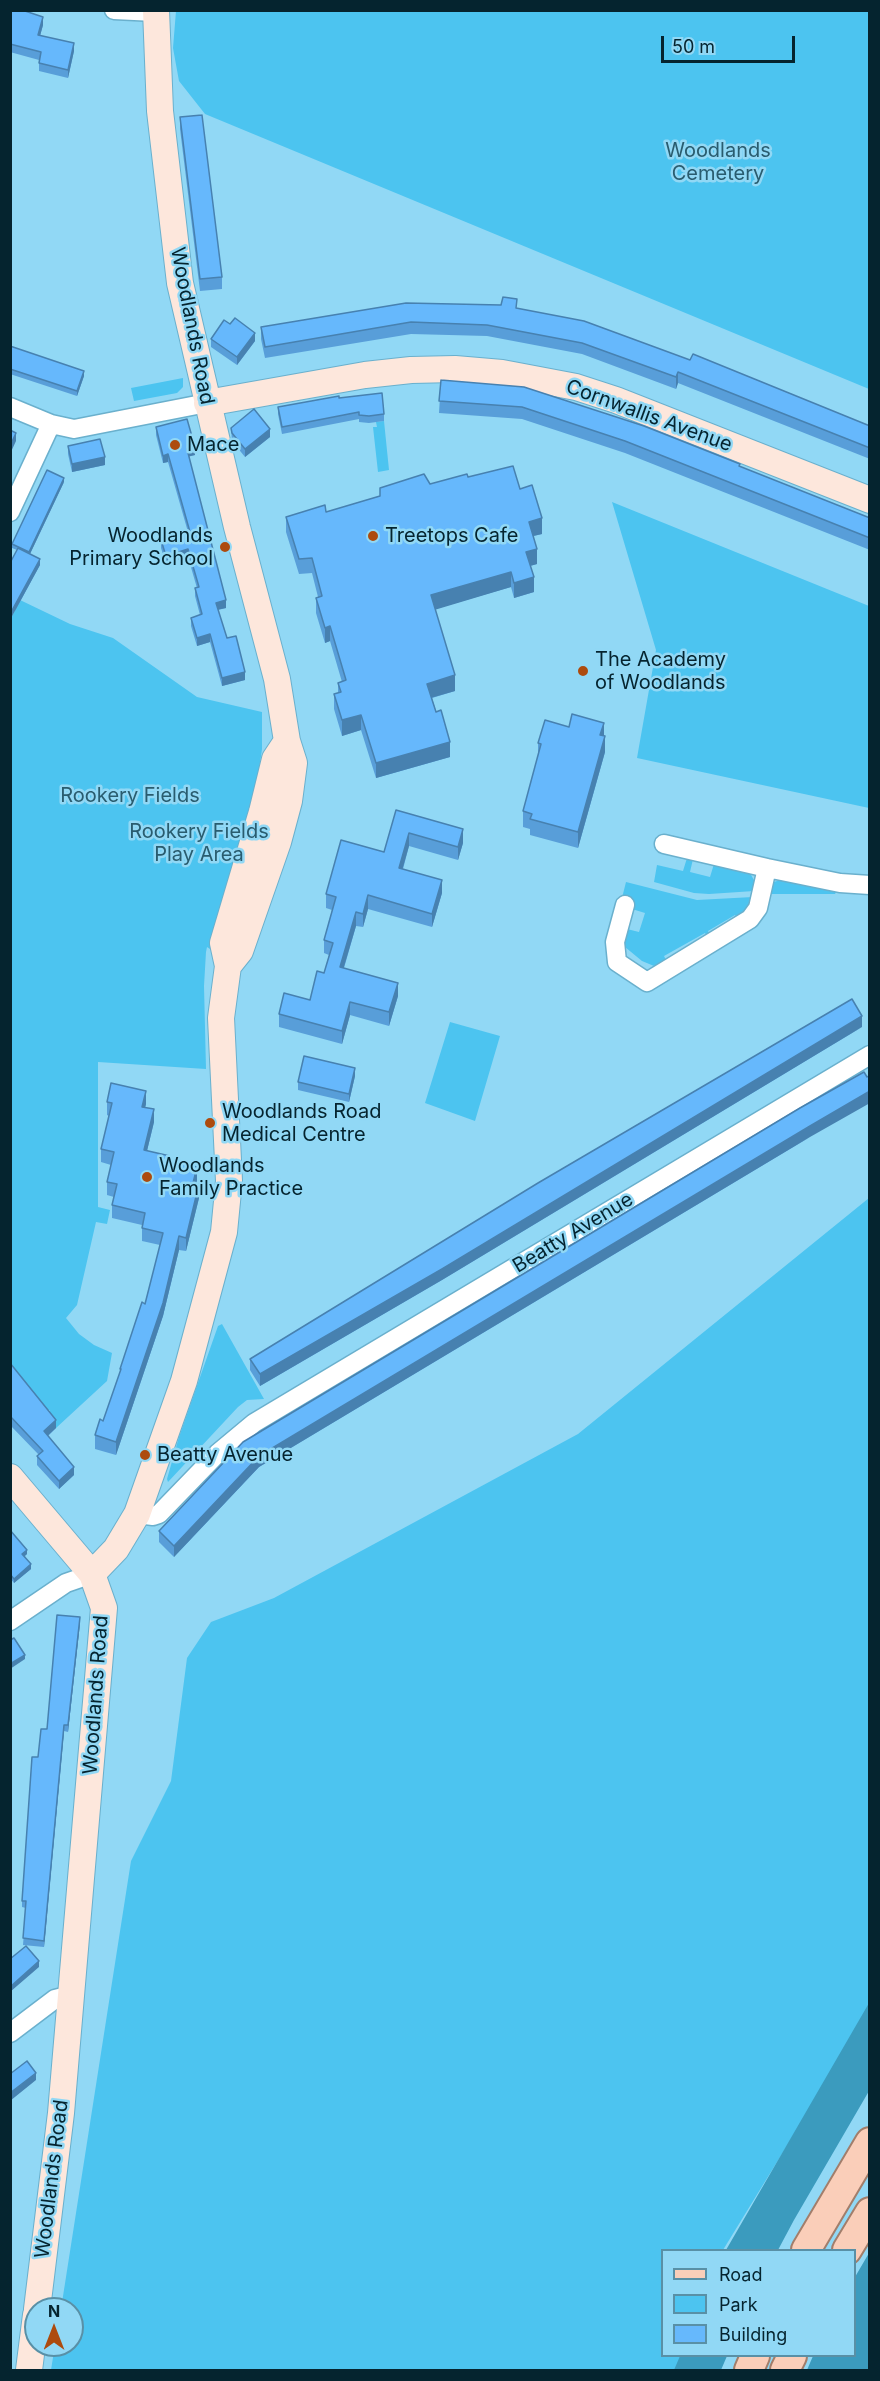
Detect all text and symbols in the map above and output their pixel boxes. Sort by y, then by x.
scale bar [664,24,798,62]
text: 50 m [672,36,715,57]
park label: Woodlands Cemetery [665,139,771,186]
street label: Woodlands Road [165,245,219,407]
street label: Cornwallis Avenue [563,375,735,457]
place label: Mace [187,433,239,457]
marker: Mace [168,438,182,452]
place label: Woodlands Primary School [69,524,213,571]
place label: Treetops Cafe [385,524,518,548]
marker: Treetops Cafe [366,529,380,543]
marker: Woodlands Primary School [218,540,232,554]
place label: The Academy of Woodlands [595,648,726,695]
marker: The Academy of Woodlands [576,664,590,678]
park label: Rookery Fields [60,784,200,808]
park label: Rookery Fields Play Area [129,820,269,867]
place label: Woodlands Road Medical Centre [222,1100,381,1147]
marker: Woodlands Road Medical Centre [203,1116,217,1130]
place label: Woodlands Family Practice [159,1154,303,1201]
marker: Woodlands Family Practice [140,1170,154,1184]
street label: Beatty Avenue [508,1188,638,1278]
place label: Beatty Avenue [157,1443,293,1467]
marker: Beatty Avenue [138,1448,152,1462]
street label: Woodlands Road [78,1615,114,1775]
street label: Woodlands Road [30,2098,74,2260]
legend [661,2249,856,2357]
text: Road [719,2264,762,2285]
text: Park [719,2294,758,2315]
north arrow [24,2297,84,2357]
text: N [48,2301,60,2321]
text: Building [719,2324,787,2345]

